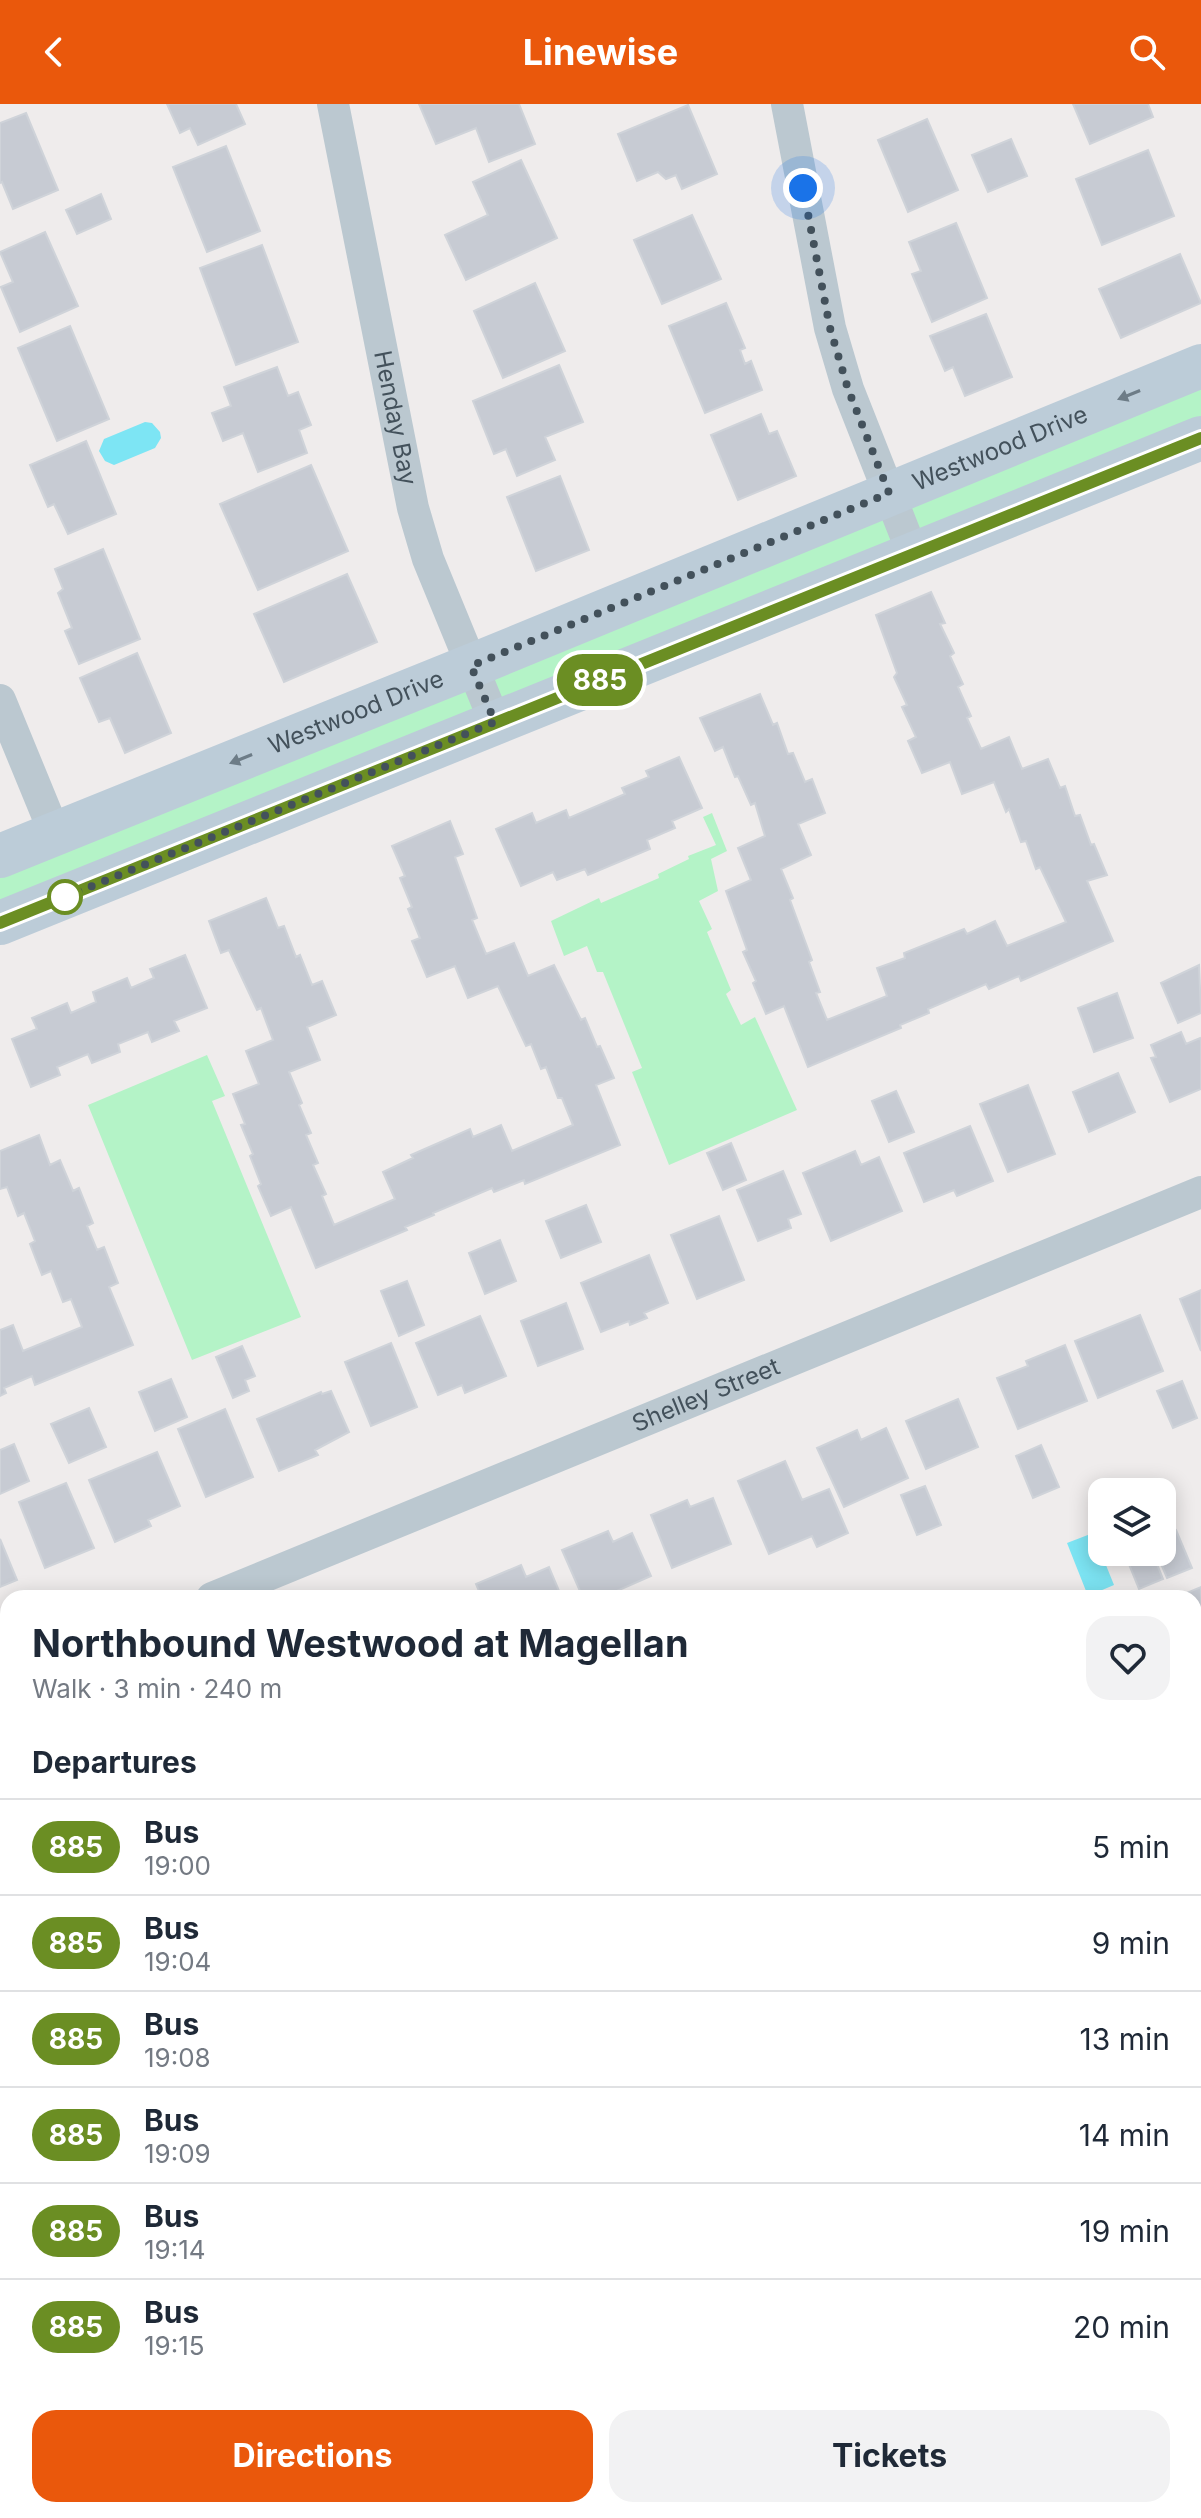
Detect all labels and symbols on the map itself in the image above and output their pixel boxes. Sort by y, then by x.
your location [783,168,823,208]
street label: Henday Bay [368,348,423,488]
one-way arrow [1117,389,1141,402]
street label: Westwood Drive [908,399,1092,497]
line badge: 885 [554,654,646,706]
street label: Westwood Drive [264,664,448,760]
one-way arrow [229,753,253,766]
unlabelled marker [48,880,82,914]
street label: Shelley Street [628,1352,784,1438]

